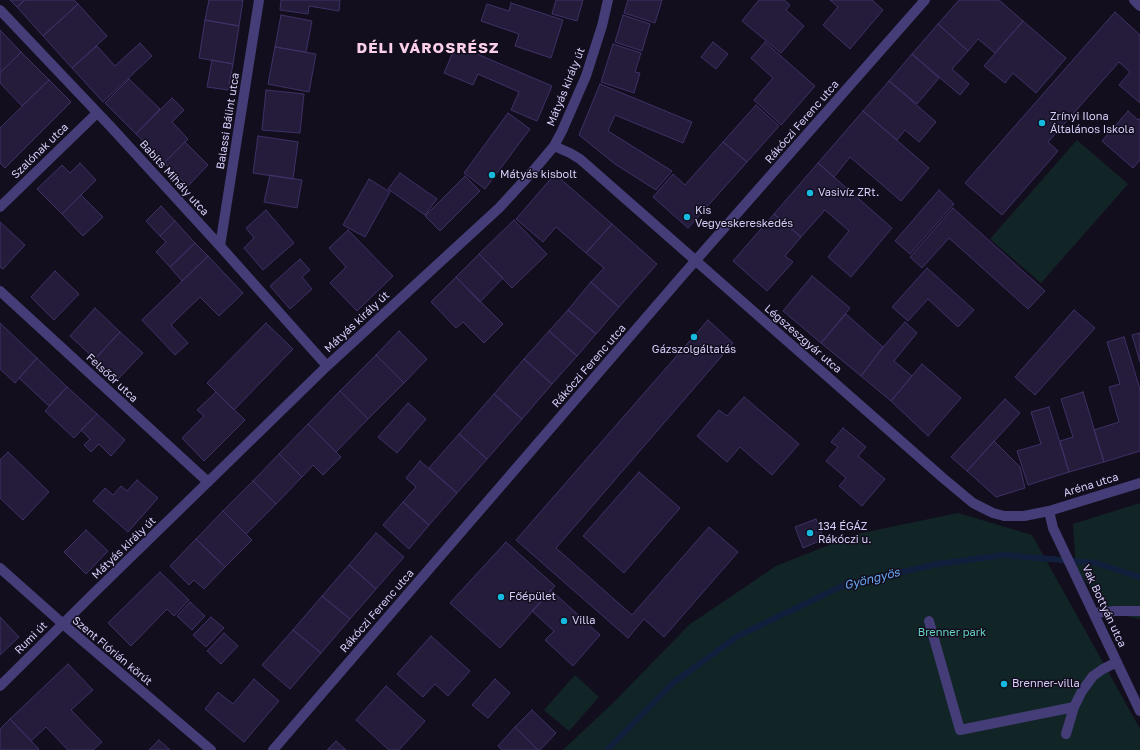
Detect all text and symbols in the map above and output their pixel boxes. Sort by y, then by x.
district label: DÉLI VÁROSRÉSZ [357,39,499,57]
street label: Mátyás király út [544,46,588,128]
street label: Balassi Bálint utca [214,72,242,170]
street label: Rákóczi Ferenc utca [762,78,842,166]
place label: Zrínyi Ilona Általános Iskola [1050,110,1134,136]
marker: Zrínyi Ilona Általános Iskola [1037,118,1047,128]
street label: Szalónak utca [9,121,71,181]
street label: Babits Mihály utca [137,137,211,219]
place label: Mátyás kisbolt [500,168,577,182]
marker: Mátyás kisbolt [487,170,497,180]
place label: Vasivíz ZRt. [818,186,879,200]
marker: Vasivíz ZRt. [805,188,815,198]
place label: Kis Vegyeskereskedés [695,204,793,230]
marker: Kis Vegyeskereskedés [682,212,692,222]
street label: Mátyás király út [322,289,392,355]
street label: Légszeszgyár utca [762,302,844,376]
street label: Rákóczi Ferenc utca [549,322,629,410]
marker: Gázszolgáltatás [689,332,699,342]
place label: Gázszolgáltatás [652,343,736,357]
street label: Felsőőr utca [83,351,141,405]
street label: Aréna utca [1062,470,1120,500]
street label: Mátyás király út [89,514,159,582]
place label: 134 ÉGÁZ Rákóczi u. [818,520,871,546]
marker: 134 ÉGÁZ Rákóczi u. [805,528,815,538]
street label: Vak Bottyán utca [1079,563,1129,649]
water label: Gyöngyös [843,565,901,593]
street label: Rákóczi Ferenc utca [337,567,417,655]
place label: Főépület [509,590,556,604]
marker: Főépület [496,592,506,602]
street label: Szent Flórián körút [69,614,155,688]
place label: Villa [572,614,596,628]
marker: Villa [559,616,569,626]
street label: Rumi út [12,619,50,657]
park label: Brenner park [918,626,986,640]
place label: Brenner-villa [1012,677,1080,691]
marker: Brenner-villa [999,679,1009,689]

